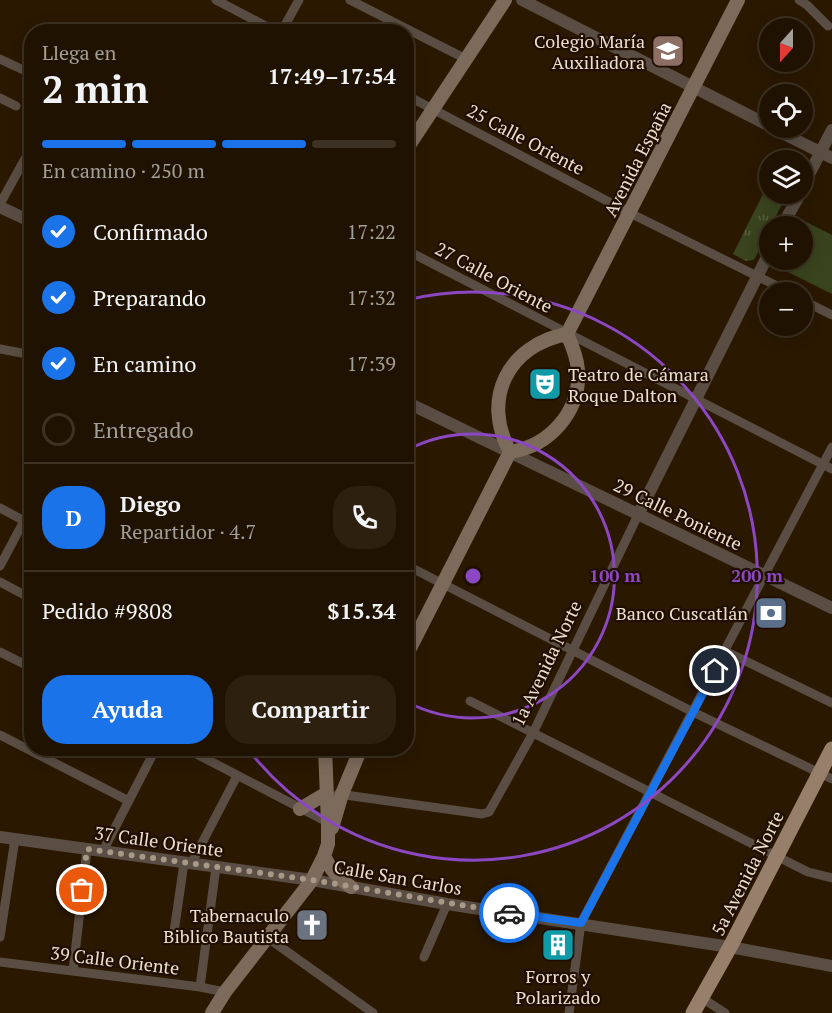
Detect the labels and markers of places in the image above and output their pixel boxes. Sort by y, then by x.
place label: Colegio María Auxiliadora [534,29,645,74]
school or university icon: Colegio María Auxiliadora [650,33,686,69]
place label: Teatro de Cámara Roque Dalton [568,362,709,407]
theatre icon: Teatro de Cámara Roque Dalton [527,366,563,402]
centre of rings [463,566,483,586]
bank icon: Banco Cuscatlán [753,595,789,631]
place label: Banco Cuscatlán [616,601,748,625]
pin [689,645,740,696]
pin [56,864,107,915]
place label: Tabernaculo Biblico Bautista [163,903,289,948]
church icon: Tabernaculo Biblico Bautista [294,907,330,943]
building icon: Forros y Polarizado [540,927,576,963]
place label: Forros y Polarizado [516,964,600,1009]

